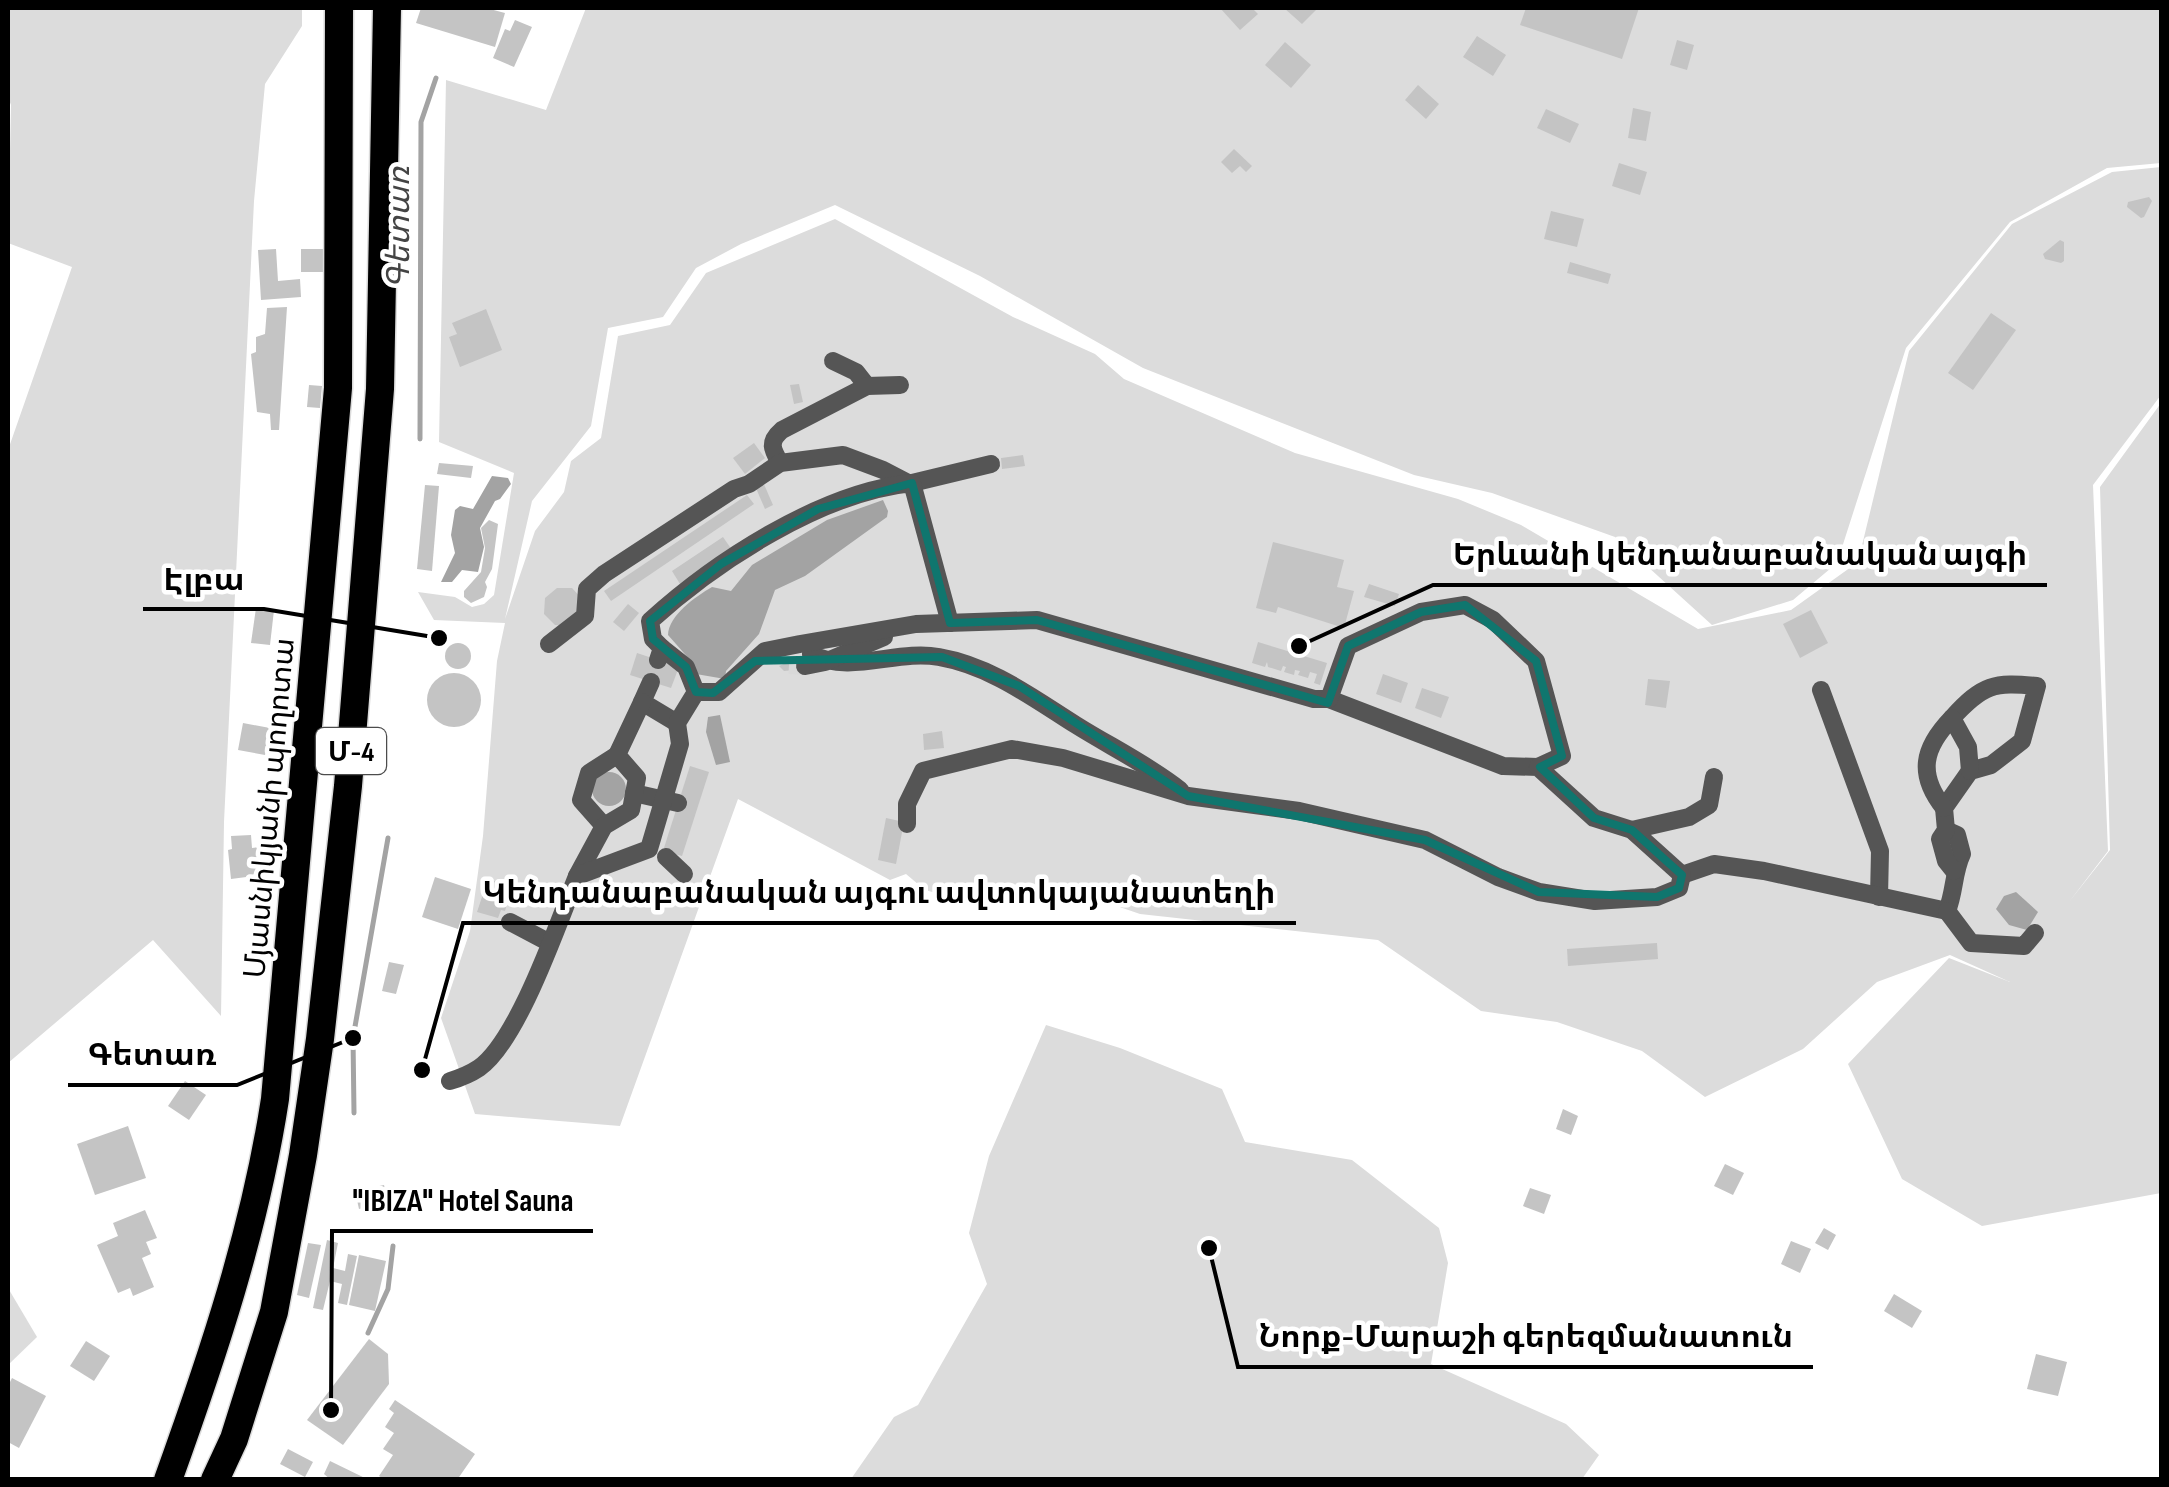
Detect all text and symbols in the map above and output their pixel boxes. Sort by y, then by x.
water label: Գետառ [380,166,419,289]
callout: Երևանի կենդանաբանական այգի [1433,523,2047,585]
text: Երևանի կենդանաբանական այգի [1453,536,2027,575]
callout: Էլբա [143,547,264,609]
text: Էլբա [163,561,245,600]
street label: Մյասնիկյանի պողոտա [237,636,303,980]
road number: Մ-4 [316,728,386,774]
callout: Կենդանաբանական այգու ավտոկայանատեղի [463,861,1296,923]
text: Կենդանաբանական այգու ավտոկայանատեղի [482,874,1276,913]
callout: Գետառ [68,1023,237,1085]
text: Գետառ [88,1036,217,1075]
callout: "IBIZA" Hotel Sauna [332,1169,593,1231]
text: "IBIZA" Hotel Sauna [352,1182,574,1221]
callout: Նորք-Մարաշի գերեզմանատուն [1238,1305,1813,1367]
text: Նորք-Մարաշի գերեզմանատուն [1259,1318,1793,1357]

